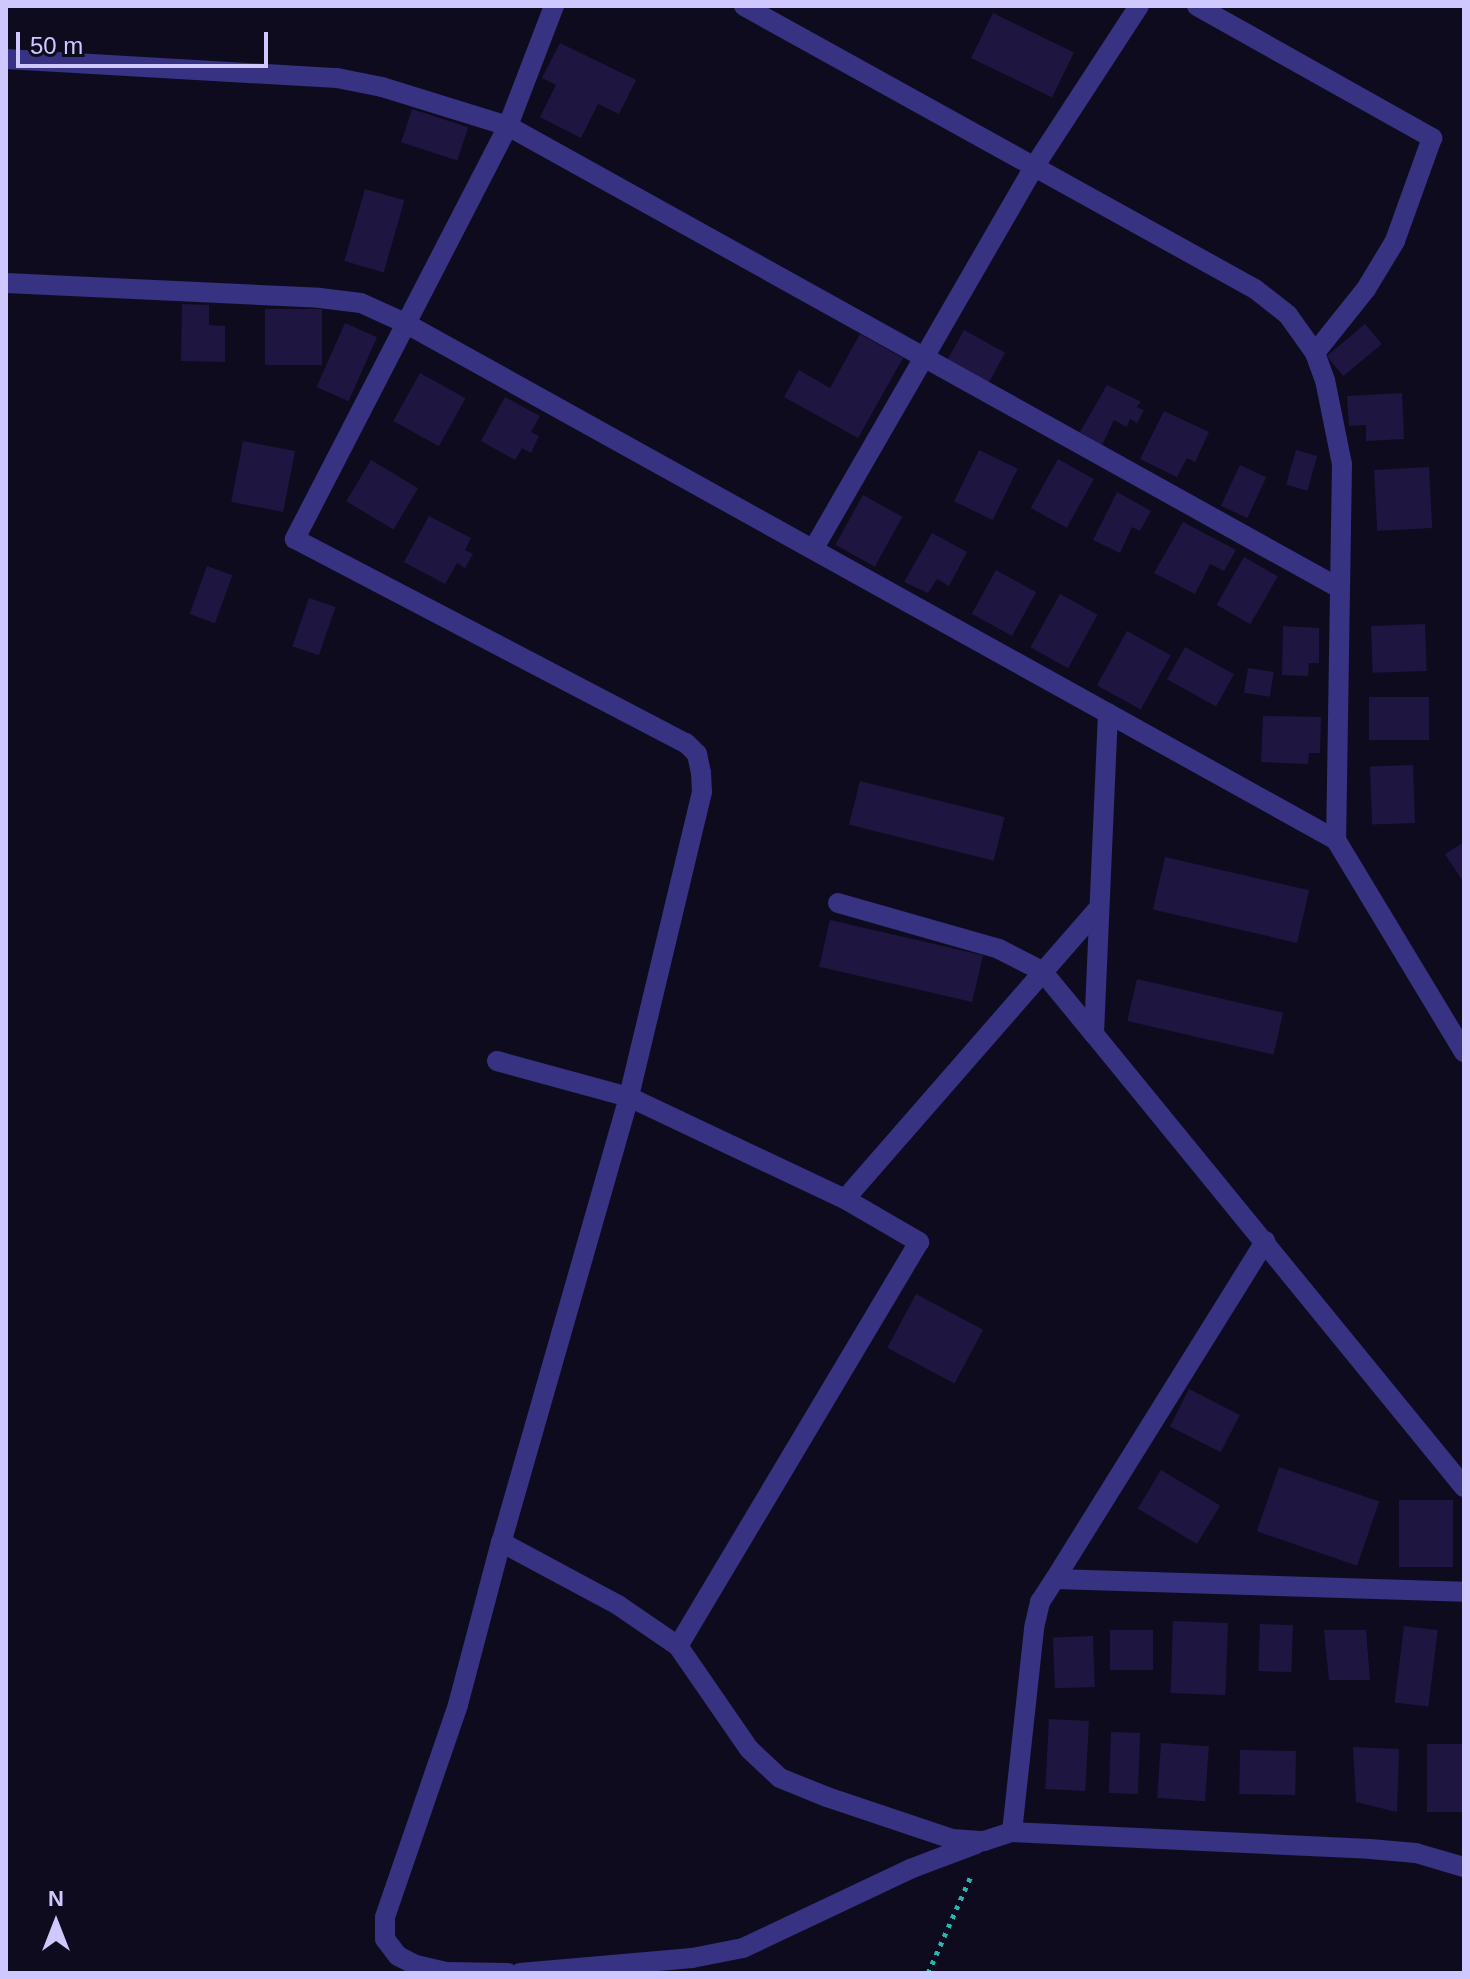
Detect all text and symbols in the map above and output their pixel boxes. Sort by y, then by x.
scale bar [20,16,272,66]
text: 50 m [30,32,83,59]
north arrow [16,1883,96,1963]
text: N [48,1886,64,1911]

